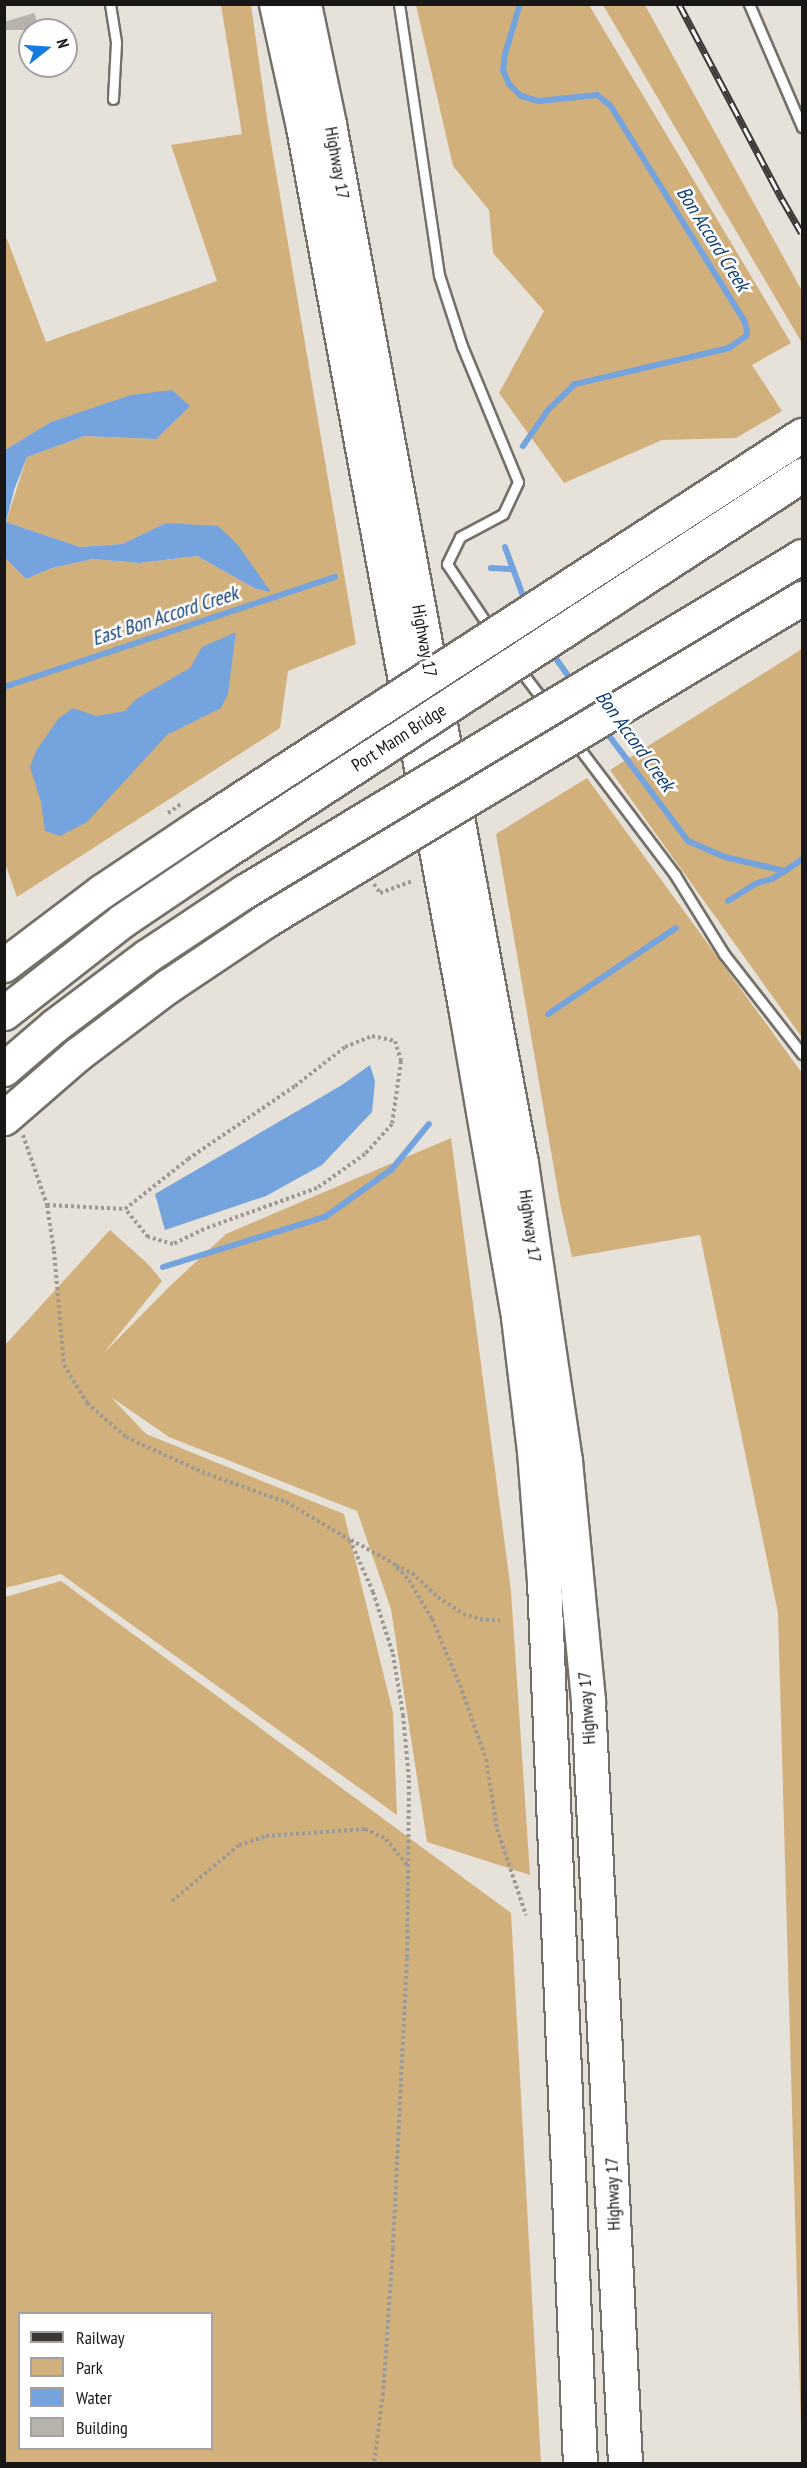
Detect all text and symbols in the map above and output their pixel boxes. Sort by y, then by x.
north arrow [18,18,78,78]
text: N [52,36,74,50]
street label: Highway 17 [320,125,354,201]
water label: Bon Accord Creek [671,182,755,296]
water label: East Bon Accord Creek [89,581,241,651]
street label: Highway 17 [407,603,441,679]
water label: Bon Accord Creek [590,686,680,796]
street label: Port Mann Bridge [348,700,450,776]
street label: Highway 17 [514,1188,546,1264]
street label: Highway 17 [574,1670,600,1746]
street label: Highway 17 [601,2157,625,2231]
legend [18,2312,213,2450]
text: Railway [76,2326,125,2349]
text: Park [76,2356,103,2379]
text: Water [76,2386,112,2409]
text: Building [76,2416,128,2439]

